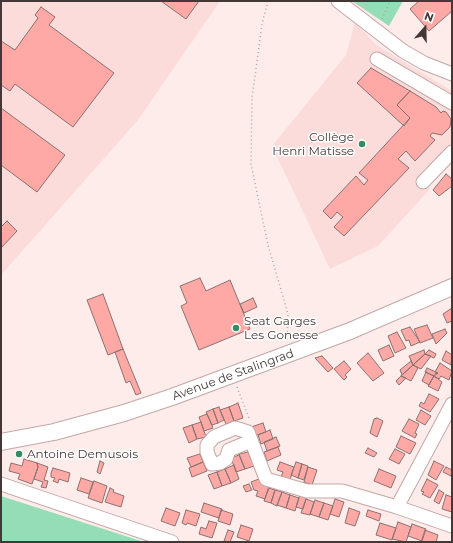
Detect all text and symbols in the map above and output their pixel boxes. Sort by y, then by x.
north arrow [405,8,445,48]
text: N [423,9,436,25]
place label: Collège Henri Matisse [272,130,354,158]
marker: Collège Henri Matisse [357,139,367,149]
place label: Seat Garges Les Gonesse [244,314,318,342]
marker: Seat Garges Les Gonesse [231,323,241,333]
street label: Avenue de Stalingrad [170,346,296,404]
place label: Antoine Demusois [27,447,138,461]
marker: Antoine Demusois [14,449,24,459]

